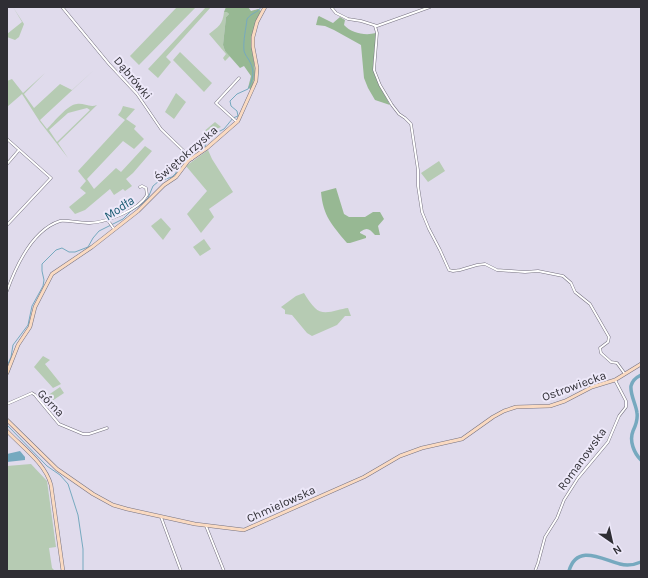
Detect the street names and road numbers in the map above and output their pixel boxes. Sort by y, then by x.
street label: Dąbrówki [111,54,155,102]
street label: Świętokrzyska [151,122,220,185]
street label: Ostrowiecka [540,368,608,404]
street label: Górna [35,386,67,420]
street label: Romanowska [555,425,609,493]
street label: Chmielowska [244,483,318,525]

